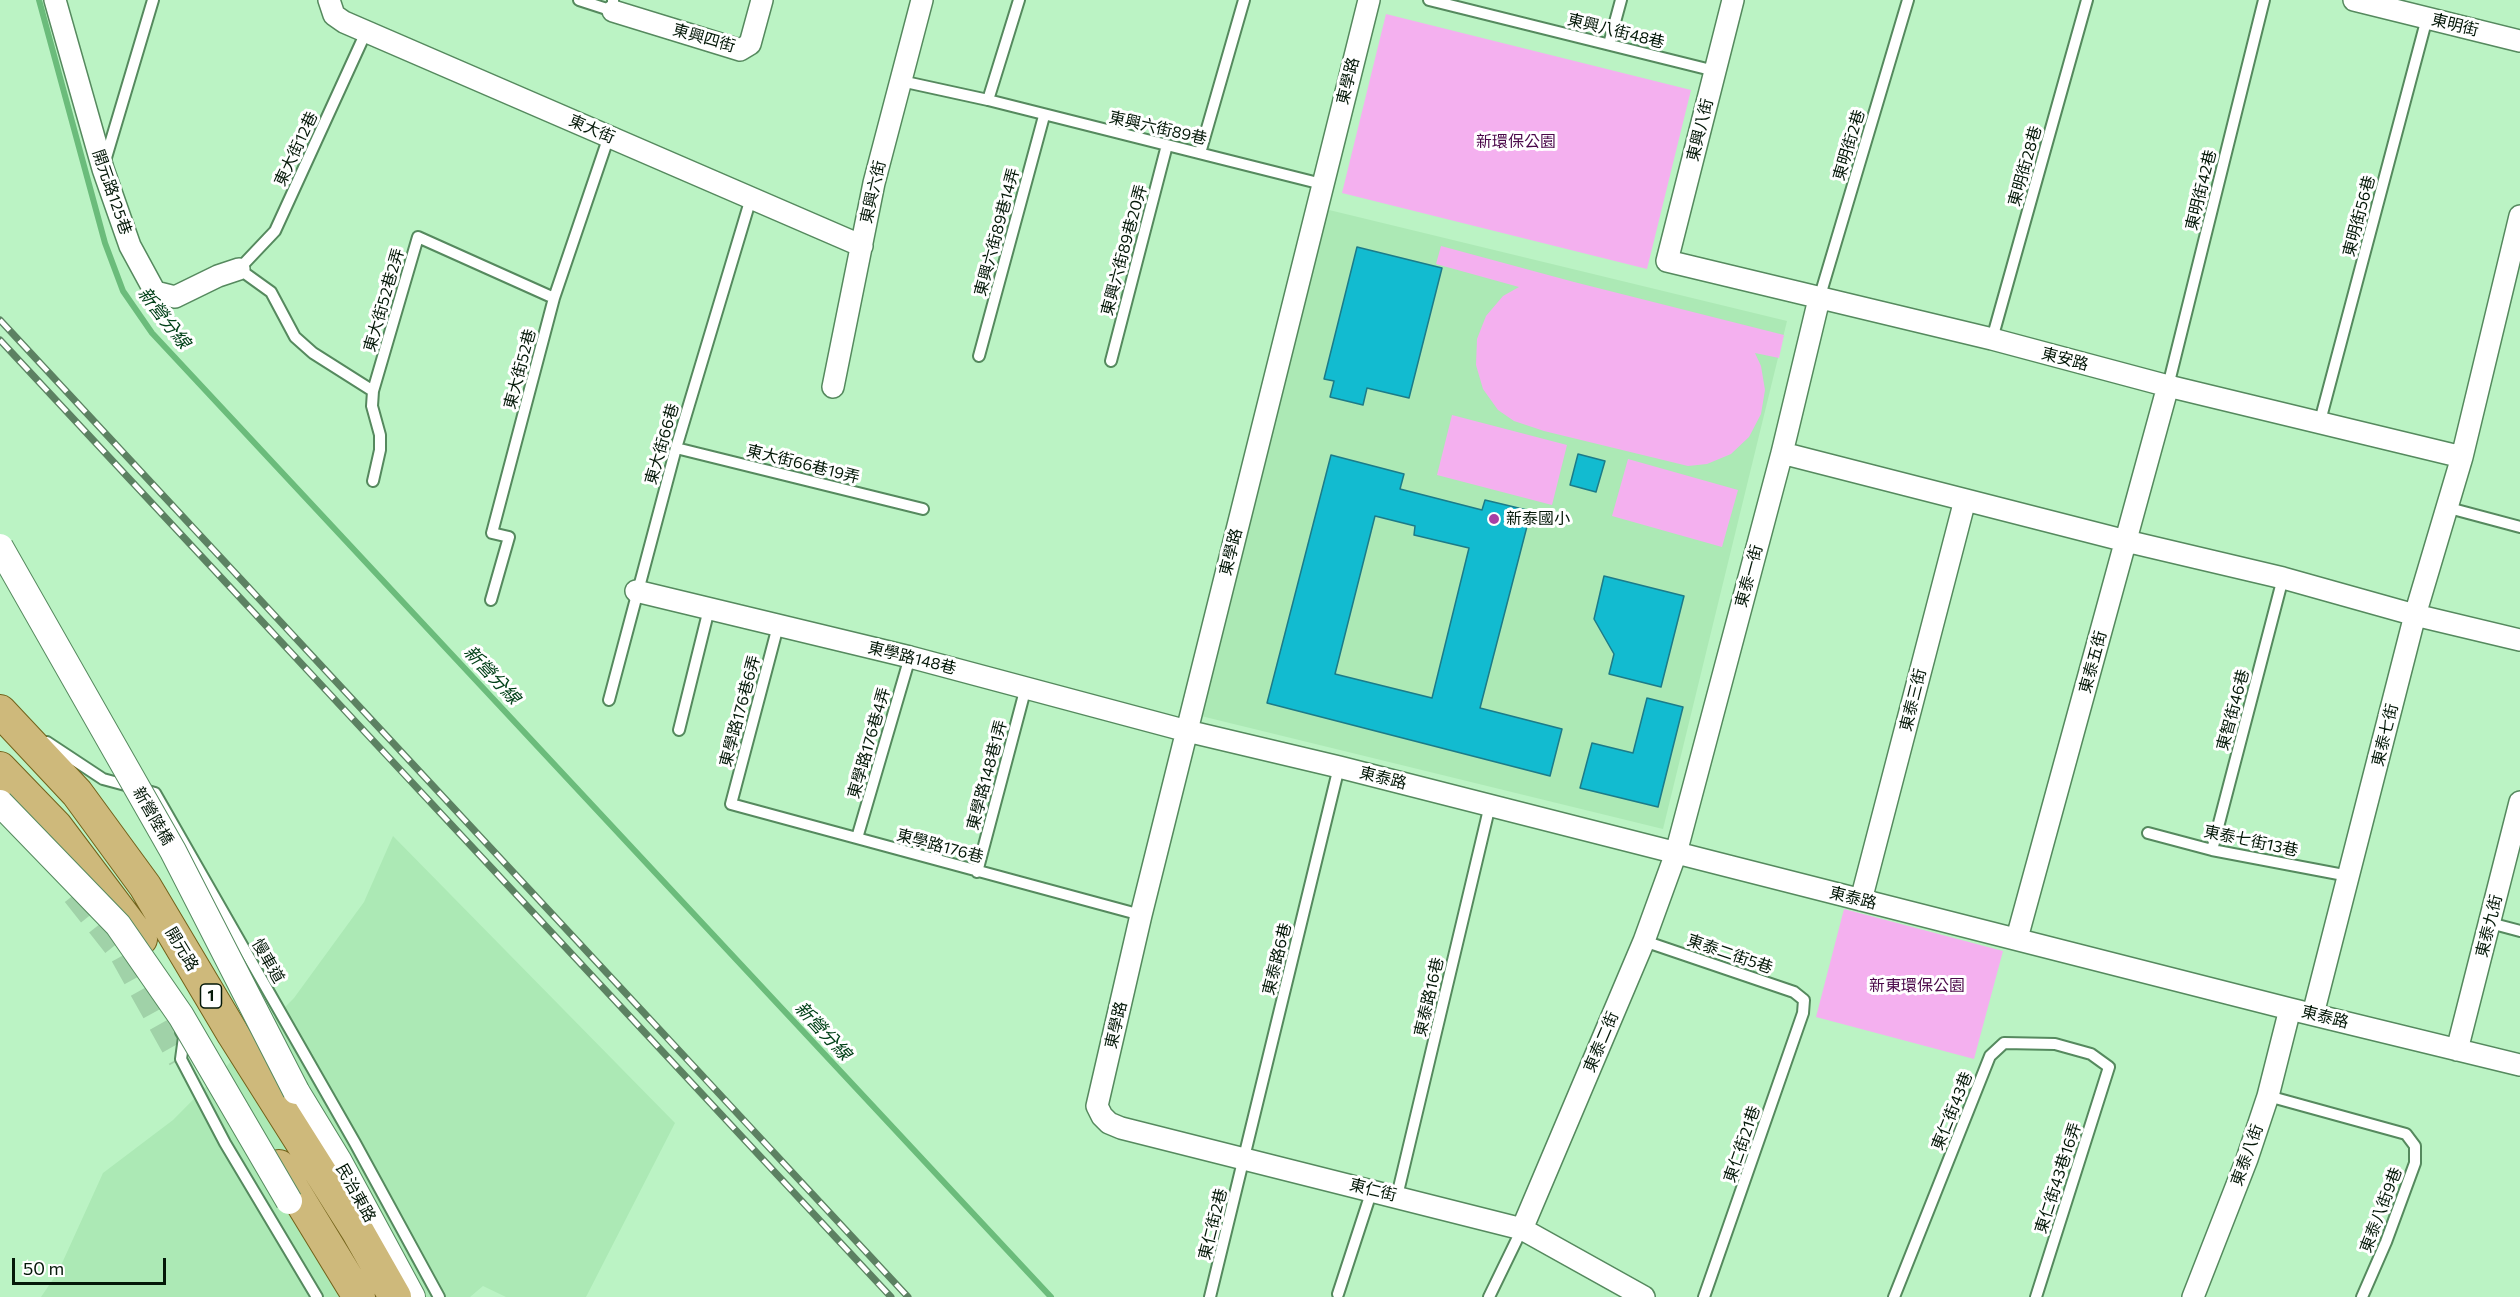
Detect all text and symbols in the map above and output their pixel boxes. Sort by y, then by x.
street label: 東興八街48巷 [1565,10,1667,52]
street label: 東明街 [2429,10,2481,40]
street label: 東興四街 [671,20,737,56]
street label: 東學路 [1333,55,1363,107]
street label: 東興八街 [1683,97,1717,163]
street label: 東興六街89巷 [1107,107,1209,149]
street label: 東明街2巷 [1829,107,1869,183]
street label: 東大街12巷 [270,109,322,189]
street label: 東大街 [566,111,618,147]
street label: 東明街28巷 [2004,124,2046,208]
park label: 新環保公園 [1476,132,1556,152]
street label: 開元路125巷 [88,147,136,237]
street label: 東明街42巷 [2182,148,2220,232]
street label: 東興六街 [856,159,890,225]
street label: 東興六街89巷14弄 [971,166,1023,298]
street label: 東明街56巷 [2339,173,2379,259]
street label: 東興六街89巷20弄 [1097,182,1151,318]
street label: 東大街52巷2弄 [360,246,408,354]
water label: 新營分線 [133,283,195,353]
street label: 東大街52巷 [500,327,540,411]
street label: 東安路 [2039,344,2091,374]
street label: 東大街66巷 [641,401,683,487]
street label: 東大街66巷19弄 [744,441,862,487]
place label: 新泰國小 [1506,509,1570,529]
marker: 新泰國小 [1487,512,1501,526]
street label: 東學路 [1216,526,1246,578]
street label: 東泰一街 [1731,543,1767,609]
street label: 東泰五街 [2075,629,2111,695]
street label: 東學路148巷 [866,638,958,678]
water label: 新營分線 [460,641,524,709]
street label: 東學路176巷6弄 [716,653,764,769]
street label: 東泰三街 [1896,667,1930,733]
street label: 東智街46巷 [2213,667,2253,753]
street label: 東學路176巷4弄 [844,685,894,801]
street label: 東泰七街 [2368,702,2402,768]
street label: 東學路148巷1弄 [963,718,1011,832]
street label: 東泰路 [1357,763,1409,793]
street label: 新營陸橋 [129,783,177,849]
street label: 東泰七街13巷 [2202,822,2300,860]
street label: 東學路176巷 [895,825,985,867]
street label: 東泰路 [1827,883,1879,913]
street label: 東泰九街 [2472,893,2506,959]
street label: 東泰路6巷 [1259,921,1295,997]
street label: 開元路 [161,923,203,975]
street label: 東泰二街5巷 [1685,930,1775,978]
street label: 慢車道 [248,935,288,987]
street label: 東泰路16巷 [1411,956,1447,1038]
park label: 新東環保公園 [1869,976,1965,996]
road number: 1 [200,984,222,1008]
water label: 新營分線 [791,997,855,1065]
street label: 東學路 [1101,999,1131,1051]
street label: 東泰路 [2299,1002,2351,1032]
street label: 東泰二街 [1580,1009,1622,1075]
street label: 東仁街43巷 [1928,1069,1976,1153]
street label: 東仁街21巷 [1720,1103,1764,1185]
street label: 東仁街43巷16弄 [2031,1120,2085,1236]
street label: 東泰八街 [2227,1122,2267,1188]
street label: 民治東路 [332,1160,380,1226]
street label: 東泰八街9巷 [2356,1165,2406,1255]
street label: 東仁街 [1347,1175,1399,1205]
street label: 東仁街2巷 [1195,1186,1231,1262]
scale bar [15,1246,170,1284]
text: 50 m [23,1257,64,1279]

